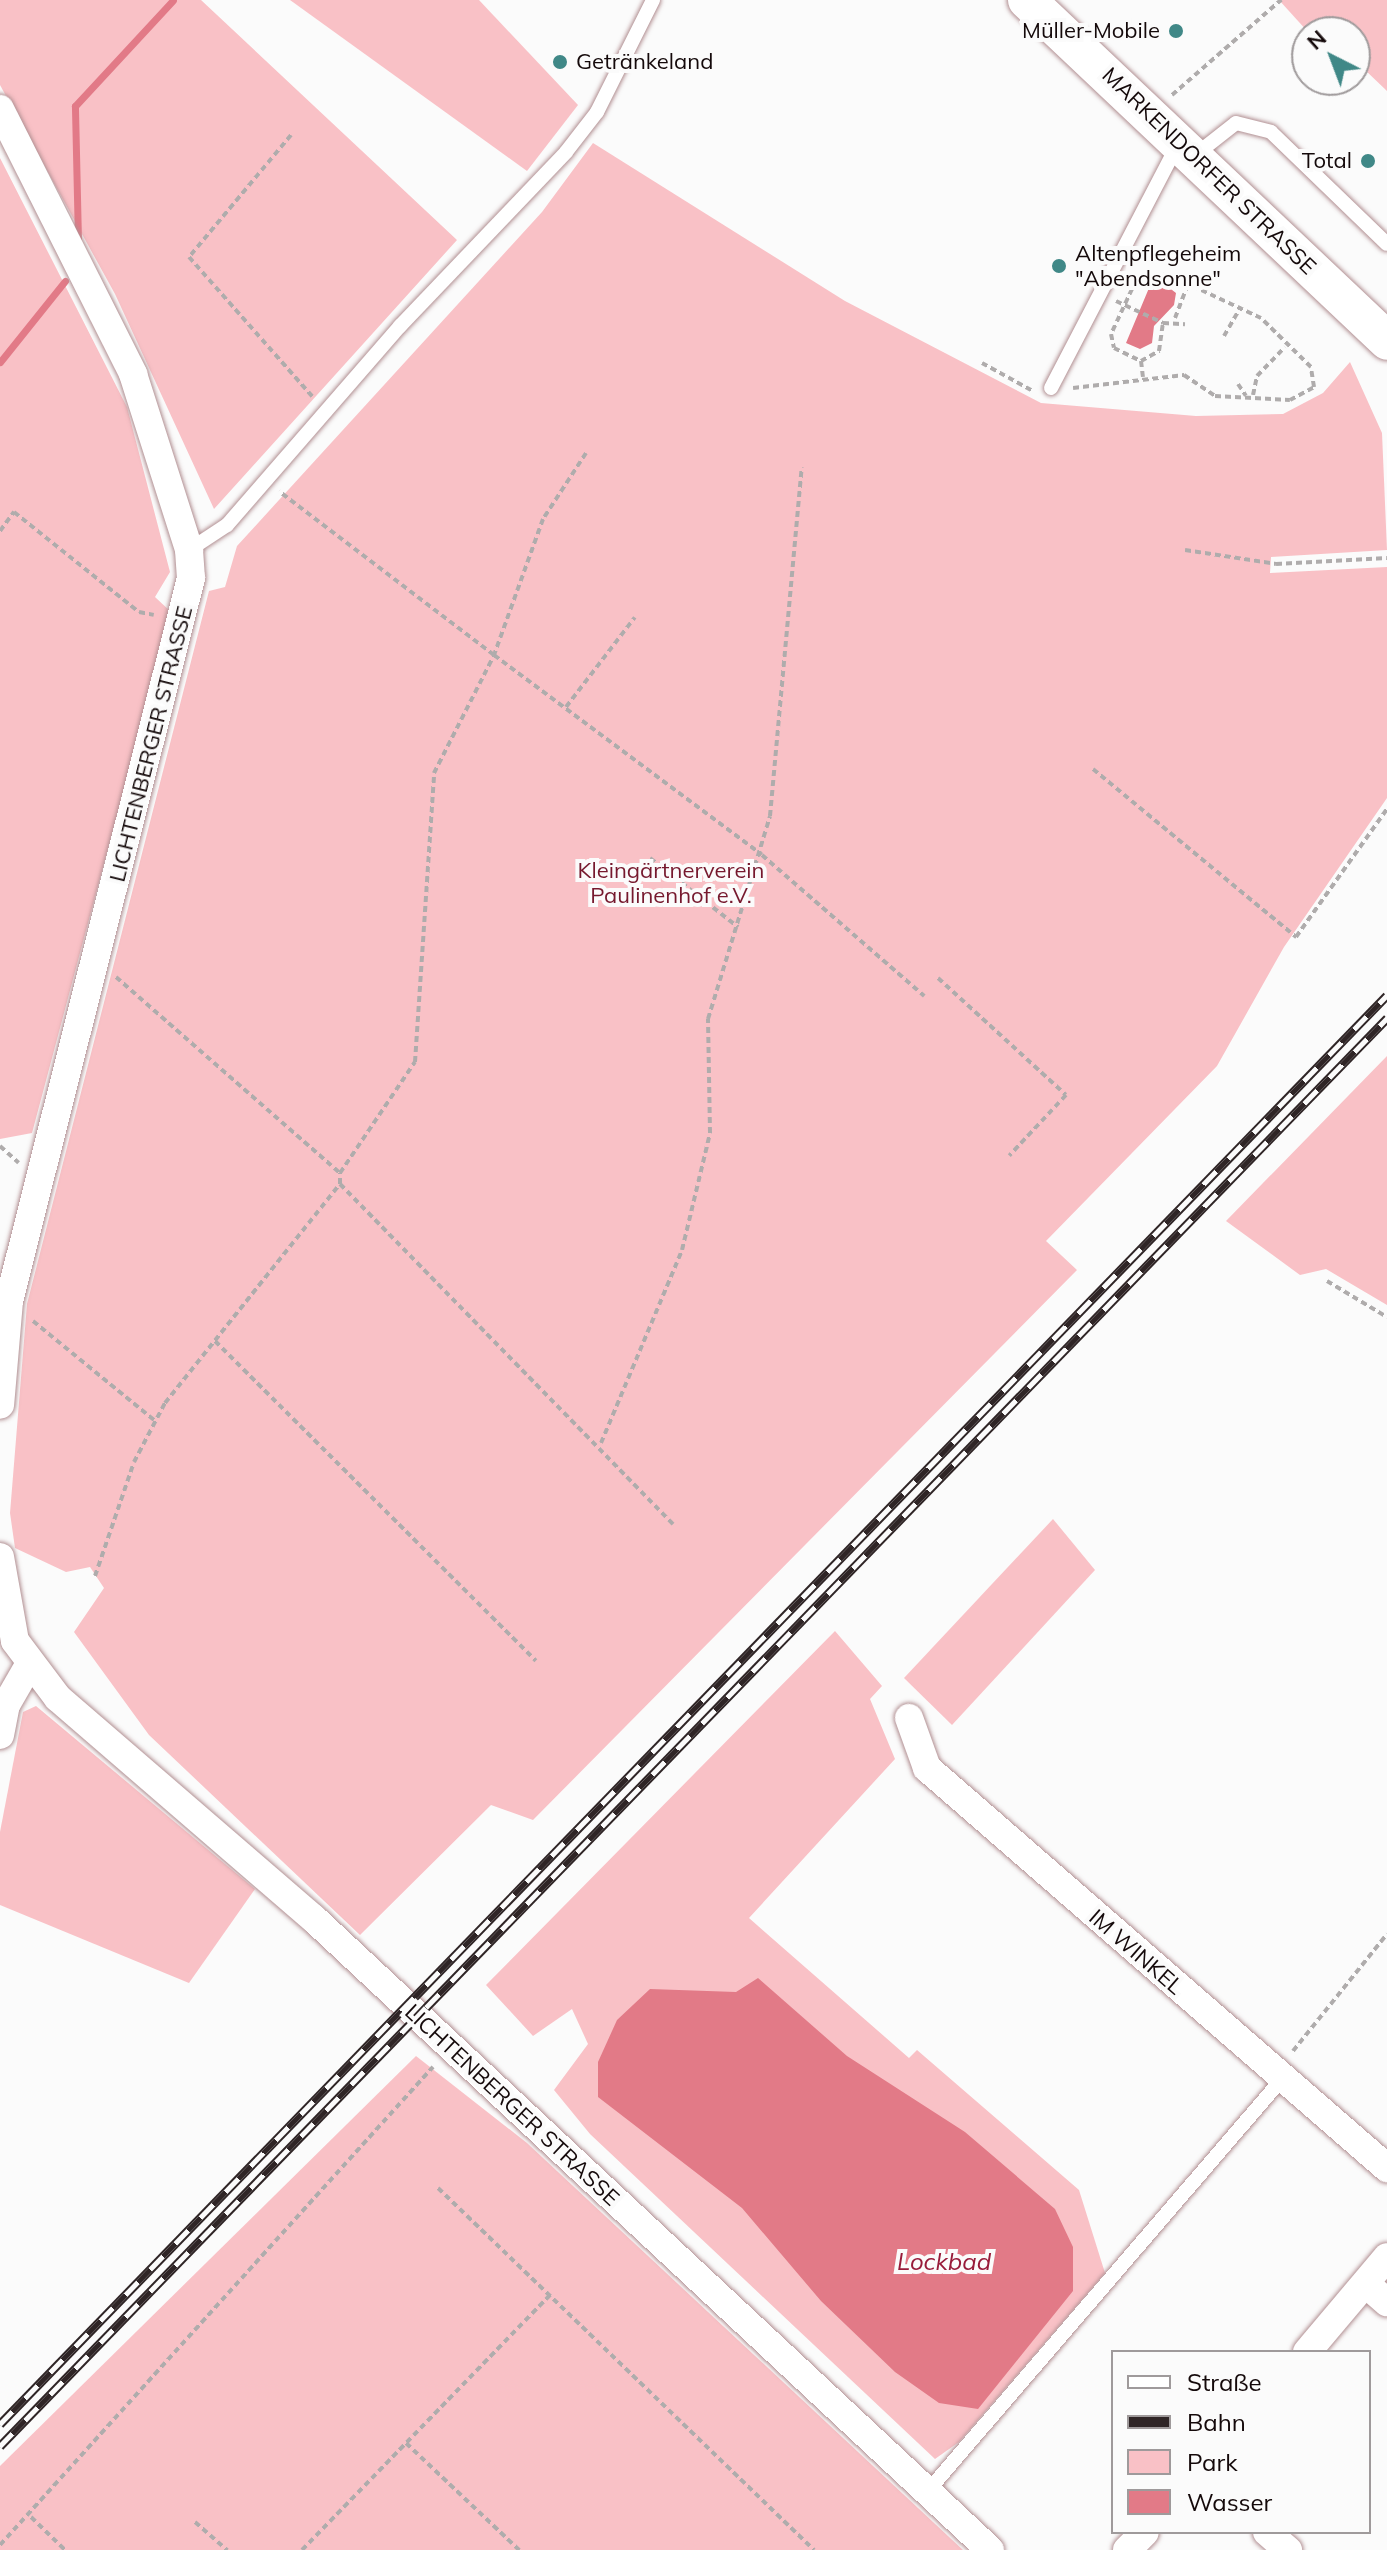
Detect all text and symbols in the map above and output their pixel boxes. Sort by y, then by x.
north arrow [1291,16,1371,96]
place label: Müller-Mobile [1022,18,1160,44]
marker: Müller-Mobile [1167,22,1185,40]
text: N [1301,24,1332,56]
place label: Getränkeland [576,49,713,75]
marker: Getränkeland [551,53,569,71]
street label: MARKENDORFER STRASSE [1097,62,1321,280]
place label: Total [1302,148,1352,174]
marker: Total [1359,152,1377,170]
place label: Altenpflegeheim "Abendsonne" [1075,240,1241,292]
marker: Altenpflegeheim "Abendsonne" [1050,257,1068,275]
street label: LICHTENBERGER STRASSE [104,603,198,885]
park label: Kleingärtnerverein Paulinenhof e.V. [578,857,764,908]
street label: IM WINKEL [1084,1904,1188,2000]
street label: LICHTENBERGER STRASSE [399,1999,625,2211]
water label: Lockbad [897,2248,991,2276]
legend [1111,2350,1371,2534]
text: Straße [1187,2367,1262,2397]
text: Bahn [1187,2407,1246,2437]
text: Park [1187,2447,1238,2477]
text: Wasser [1187,2487,1272,2517]

